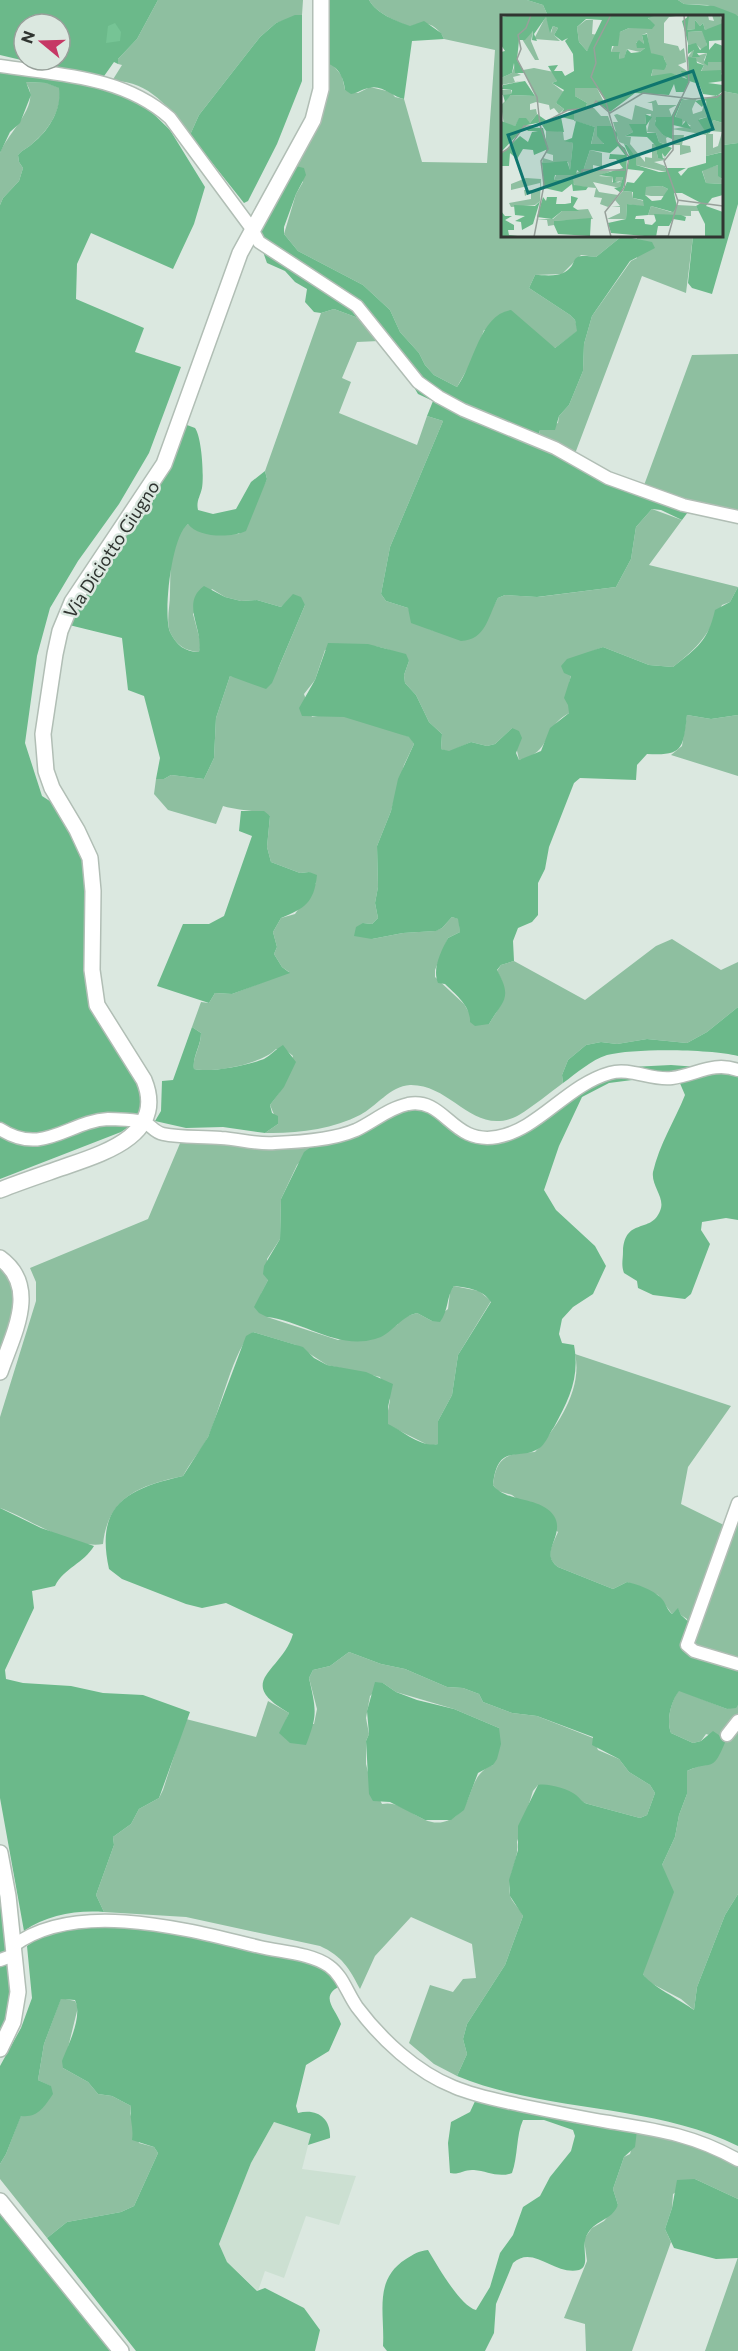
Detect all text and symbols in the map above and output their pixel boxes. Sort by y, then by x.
north arrow [12,12,72,72]
inset map [501,15,723,237]
text: N [16,28,38,46]
street label: Via Diciotto Giugno [58,476,164,622]

